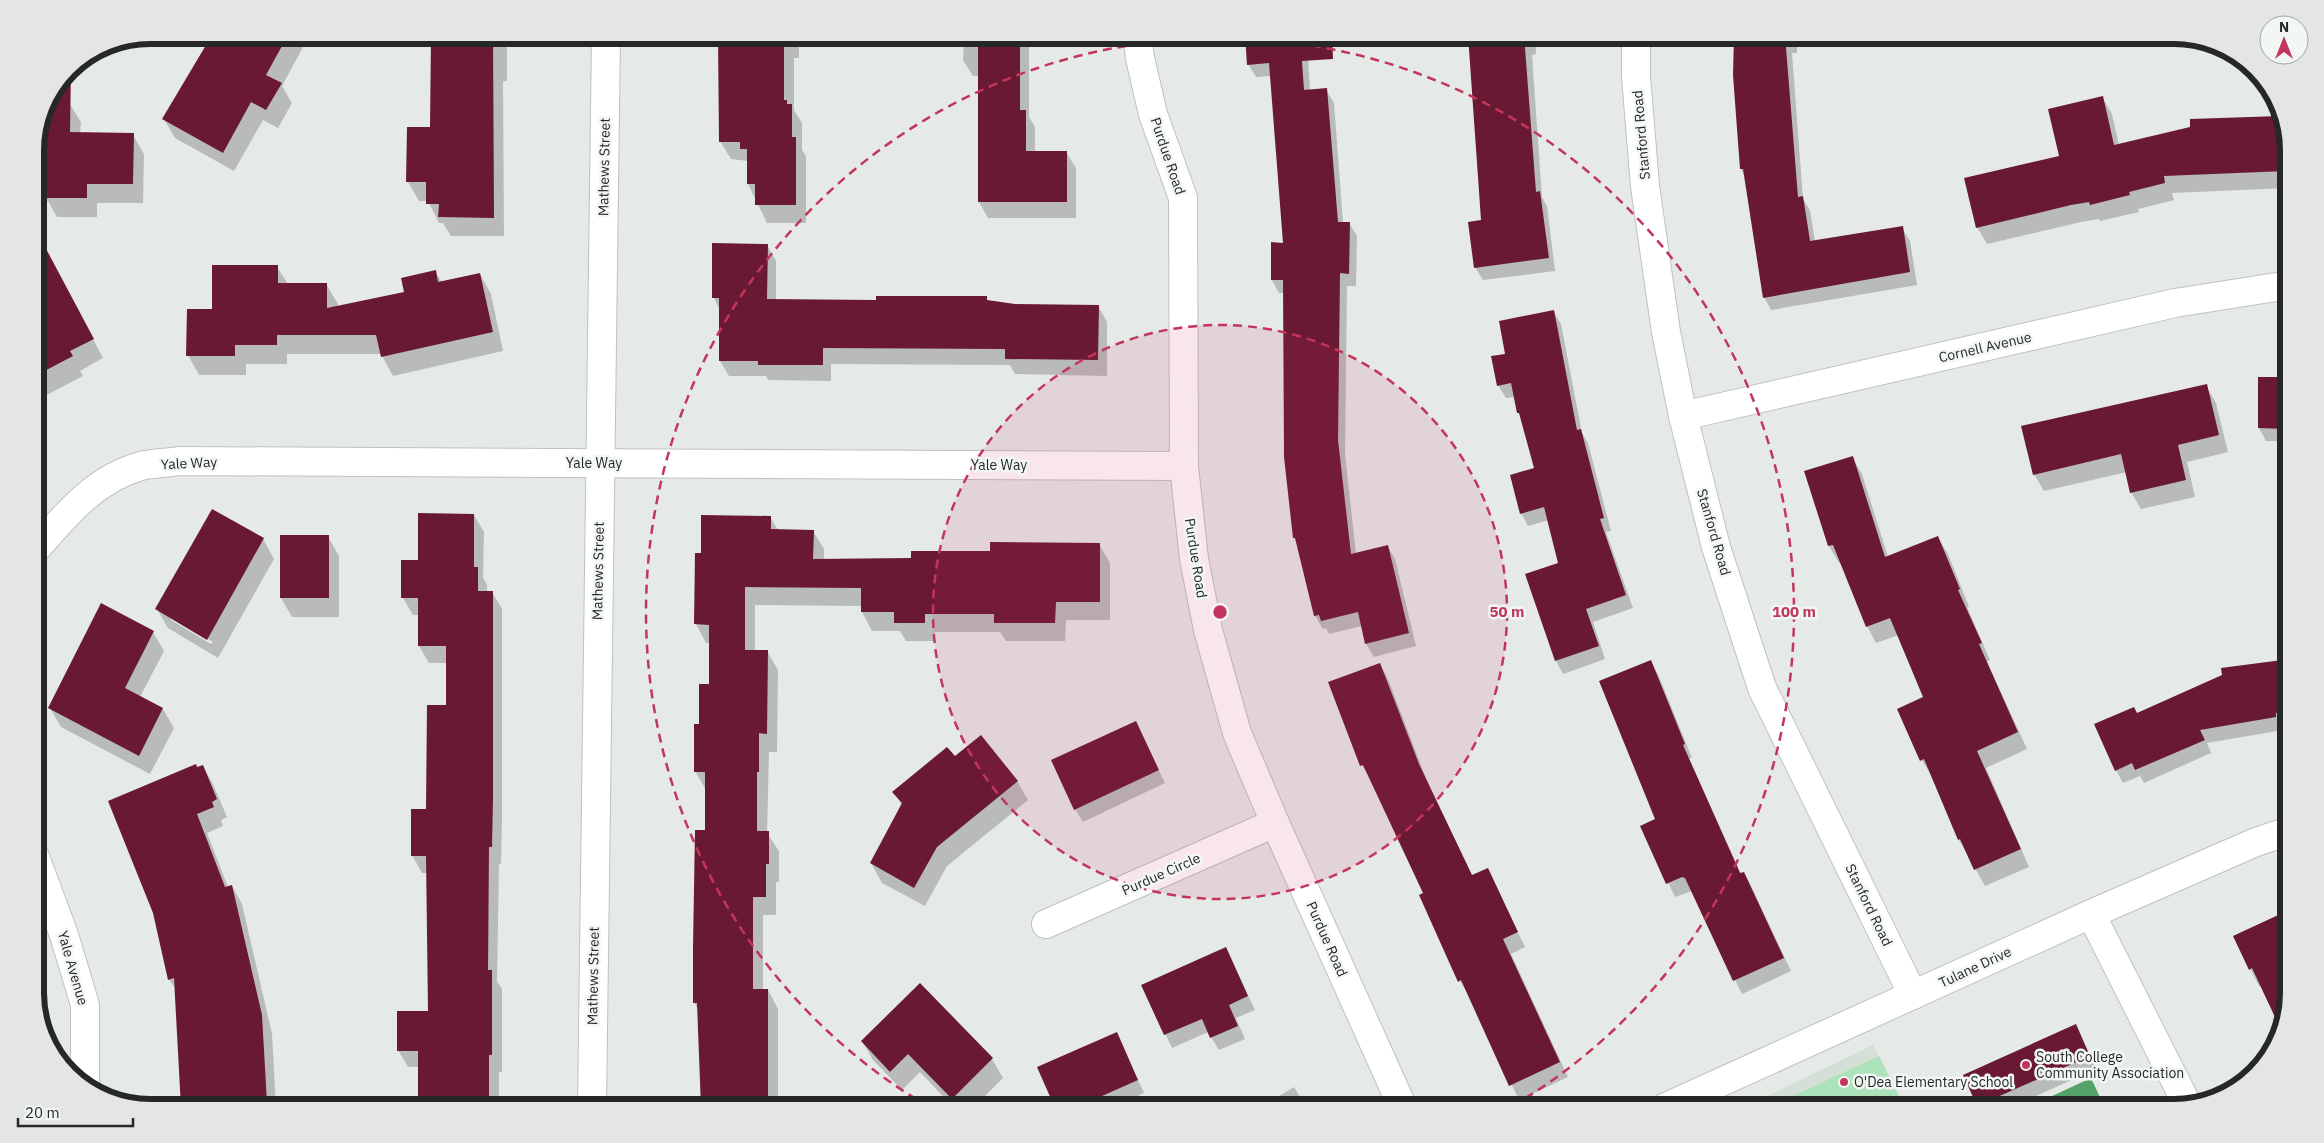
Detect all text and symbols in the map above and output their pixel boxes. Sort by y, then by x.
north arrow [2259,15,2309,65]
text: N [2279,18,2289,36]
street label: Stanford Road [1628,90,1654,180]
street label: Purdue Road [1146,115,1190,197]
street label: Mathews Street [594,117,614,216]
street label: Cornell Avenue [1937,327,2034,366]
street label: Yale Way [160,453,218,473]
street label: Yale Way [566,454,622,472]
street label: Yale Way [971,456,1027,474]
street label: Stanford Road [1693,487,1735,577]
street label: Purdue Road [1181,517,1211,599]
street label: Mathews Street [588,521,608,620]
text: 50 m [1490,602,1524,621]
text: 100 m [1772,602,1816,621]
centre of rings [1211,603,1229,621]
street label: Purdue Circle [1119,848,1203,899]
street label: Stanford Road [1841,861,1897,949]
street label: Purdue Road [1302,898,1352,980]
street label: Mathews Street [583,926,603,1025]
street label: Yale Avenue [54,929,92,1008]
street label: Tulane Drive [1936,942,2014,992]
place label: South College Community Association [2036,1048,2184,1082]
marker: South College Community Association [2020,1059,2032,1071]
place label: O'Dea Elementary School [1854,1073,2013,1091]
marker: O'Dea Elementary School [1838,1076,1850,1088]
scale bar [18,1096,132,1128]
text: 20 m [25,1103,60,1122]

